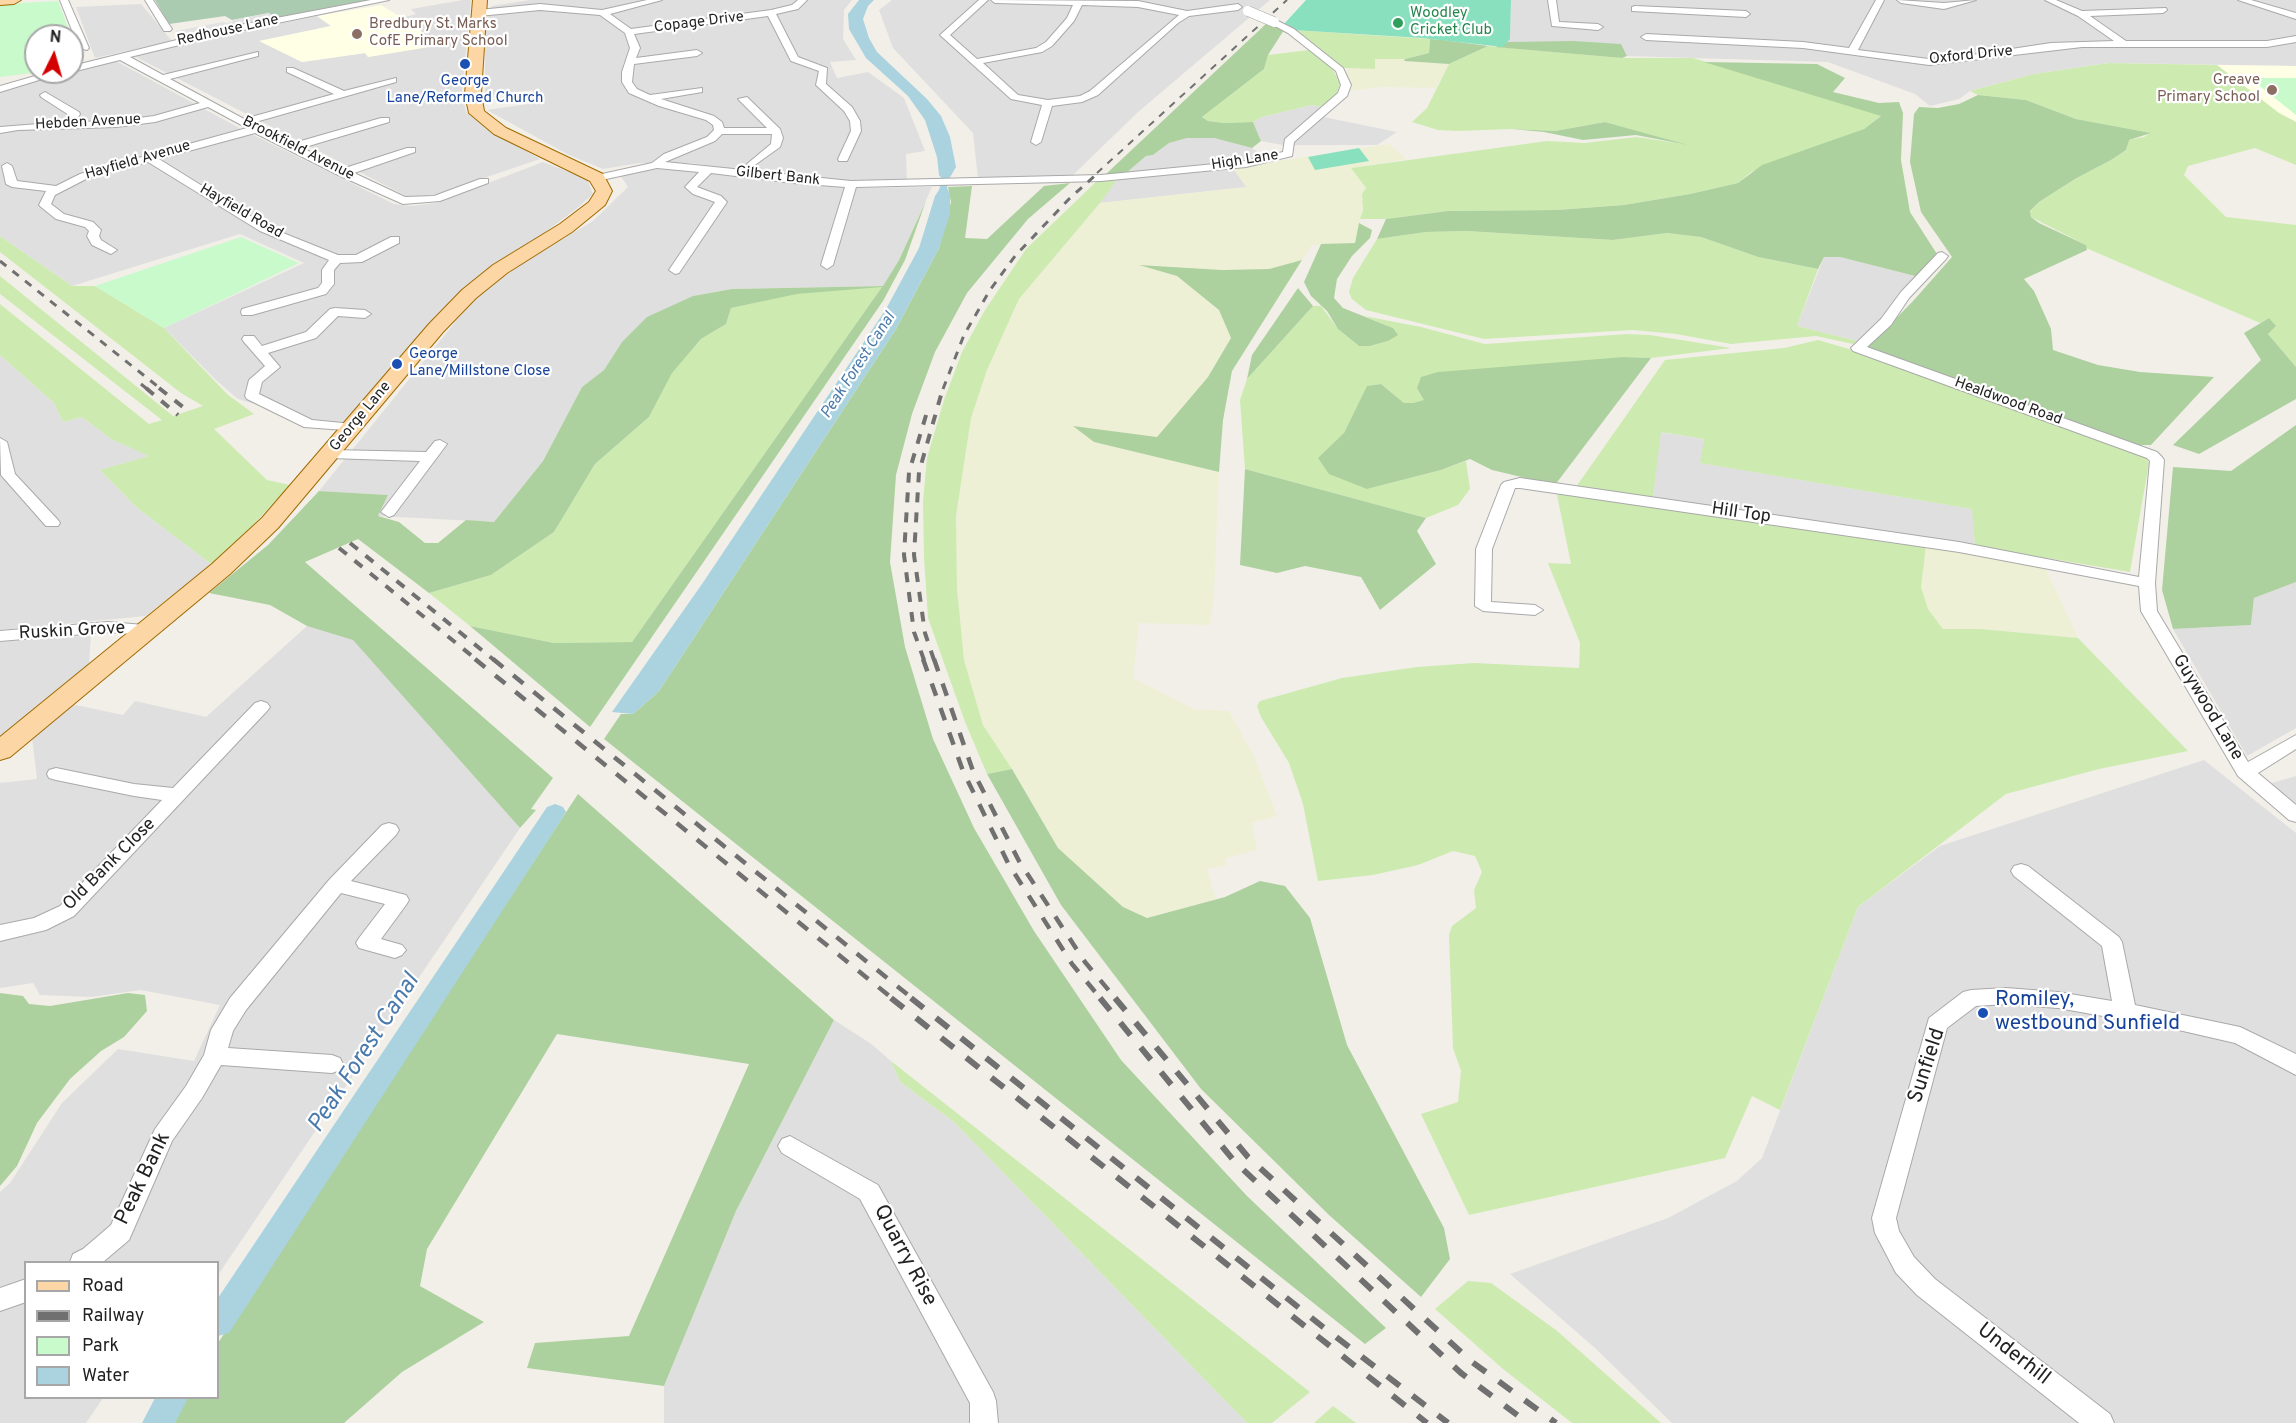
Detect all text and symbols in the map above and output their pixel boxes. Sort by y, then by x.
place label: Woodley Cricket Club [1410,5,1492,40]
street label: Copage Drive [653,9,745,37]
street label: Redhouse Lane [175,11,281,51]
place label: Bredbury St. Marks CofE Primary School [369,16,508,51]
marker: Woodley Cricket Club [1391,16,1405,30]
north arrow [24,24,84,84]
marker: Bredbury St. Marks CofE Primary School [350,27,364,41]
text: N [49,28,62,49]
street label: Oxford Drive [1928,43,2014,69]
marker: George Lane/Reformed Church [458,57,472,71]
place label: Greave Primary School [2157,72,2260,107]
place label: George Lane/Reformed Church [386,73,544,108]
marker: Greave Primary School [2265,83,2279,97]
street label: Hebden Avenue [35,111,141,135]
street label: Brookfield Avenue [239,113,357,185]
street label: Hayfield Avenue [83,137,193,185]
street label: High Lane [1210,147,1280,175]
street label: Gilbert Bank [735,164,821,190]
street label: Hayfield Road [196,181,286,243]
water label: Peak Forest Canal [818,309,900,423]
place label: George Lane/Millstone Close [409,346,550,381]
marker: George Lane/Millstone Close [390,357,404,371]
street label: Healdwood Road [1952,374,2064,430]
street label: George Lane [327,378,395,456]
street label: Hill Top [1710,499,1772,529]
street label: Ruskin Grove [18,618,126,646]
street label: Guywood Lane [2167,651,2247,765]
street label: Old Bank Close [59,814,161,916]
water label: Peak Forest Canal [303,969,427,1139]
place label: Romiley, westbound Sunfield [1995,988,2180,1038]
marker: Romiley, westbound Sunfield [1976,1006,1990,1020]
street label: Sunfield [1904,1025,1952,1107]
street label: Peak Bank [111,1129,177,1229]
street label: Quarry Rise [867,1201,941,1311]
legend [24,1261,219,1399]
text: Road [82,1275,124,1298]
text: Railway [82,1305,144,1328]
street label: Underhill [1971,1319,2055,1391]
text: Park [82,1335,119,1358]
text: Water [82,1365,129,1388]

